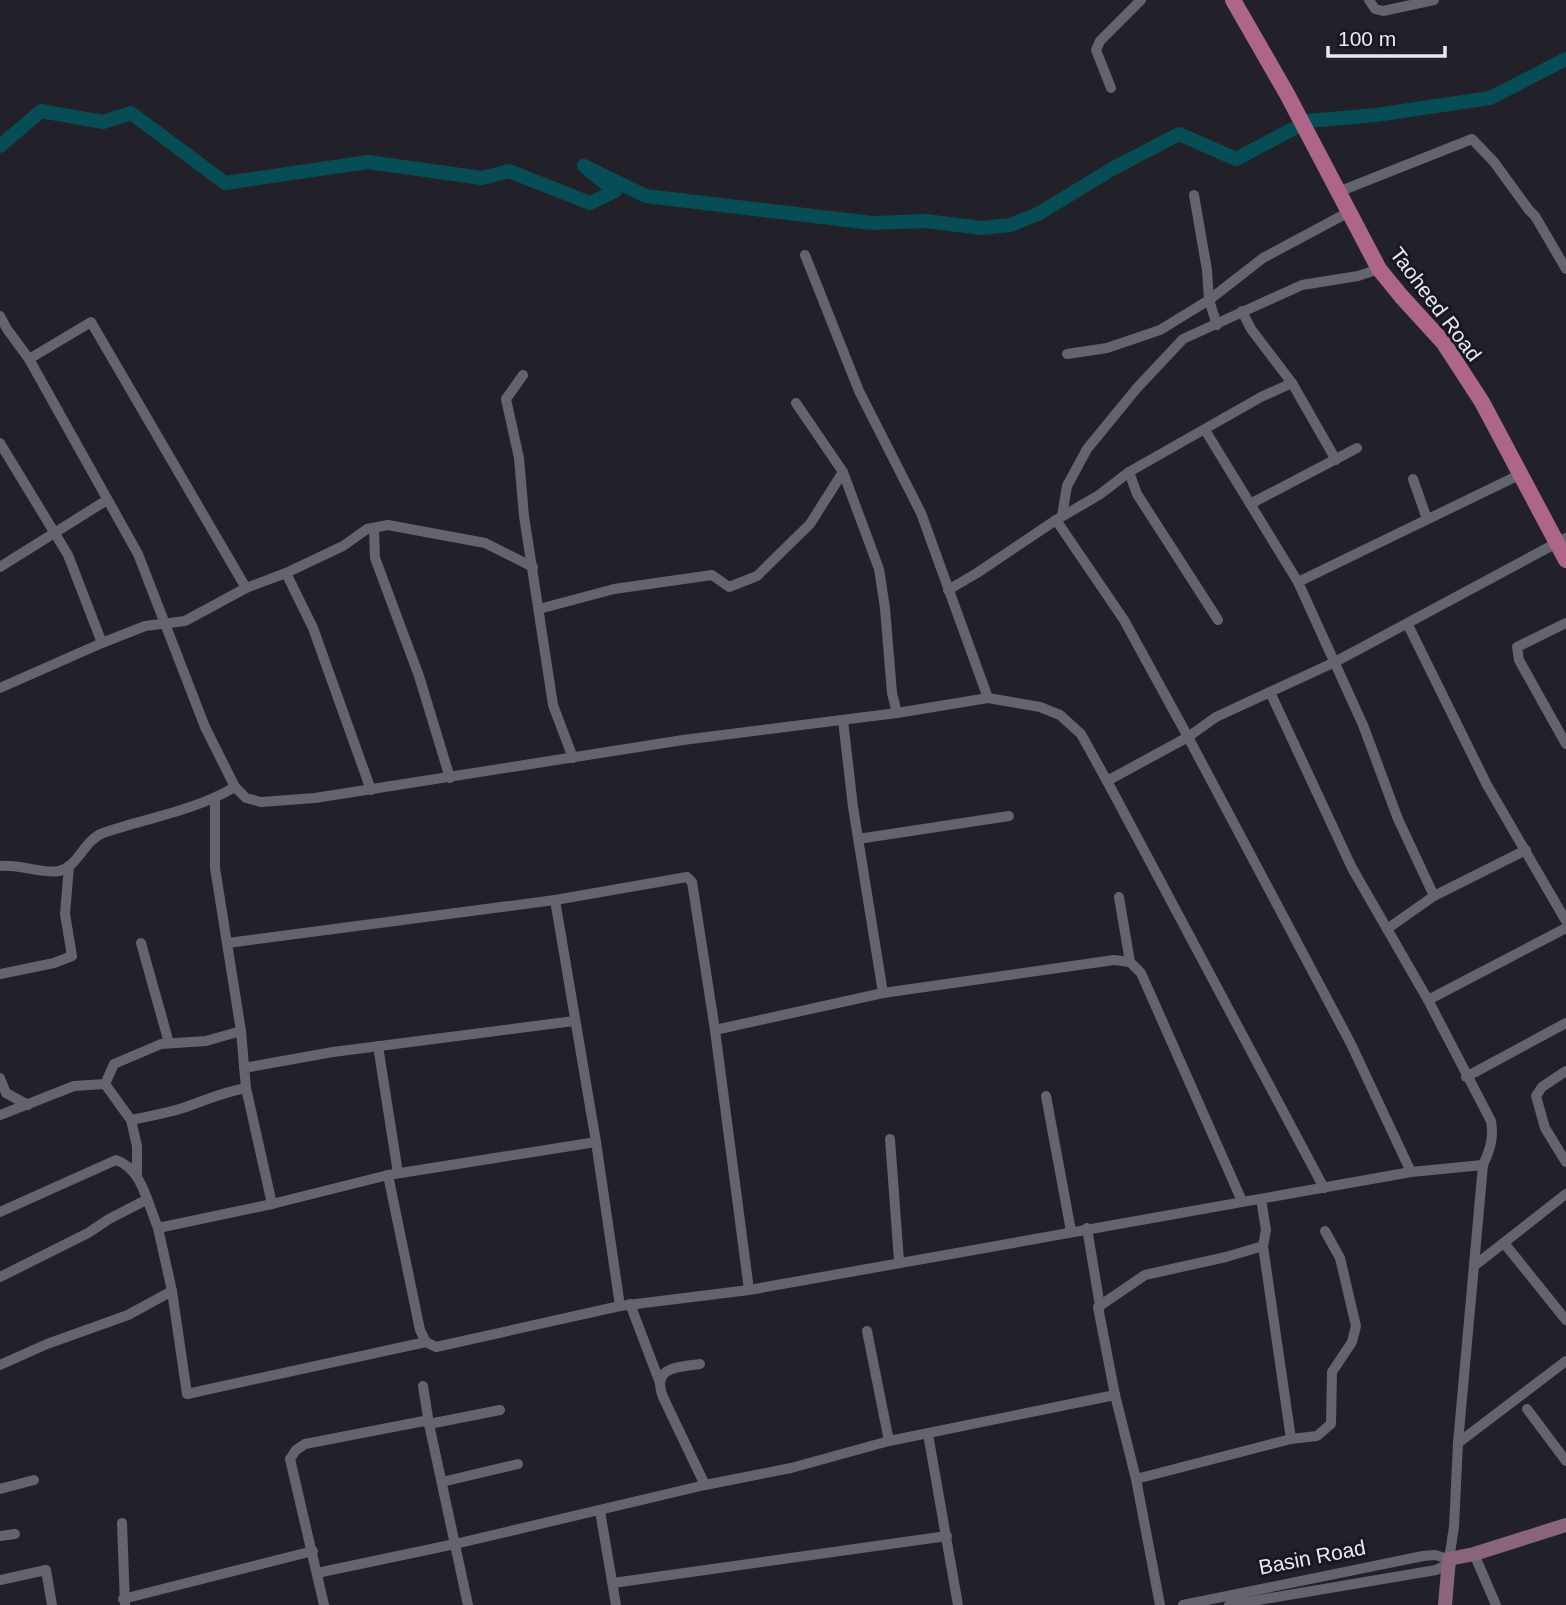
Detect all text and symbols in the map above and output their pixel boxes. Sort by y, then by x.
scale bar [1328,14,1445,58]
text: 100 m [1338,27,1396,50]
street label: Taoheed Road [1386,243,1486,365]
street label: Basin Road [1257,1535,1367,1579]

